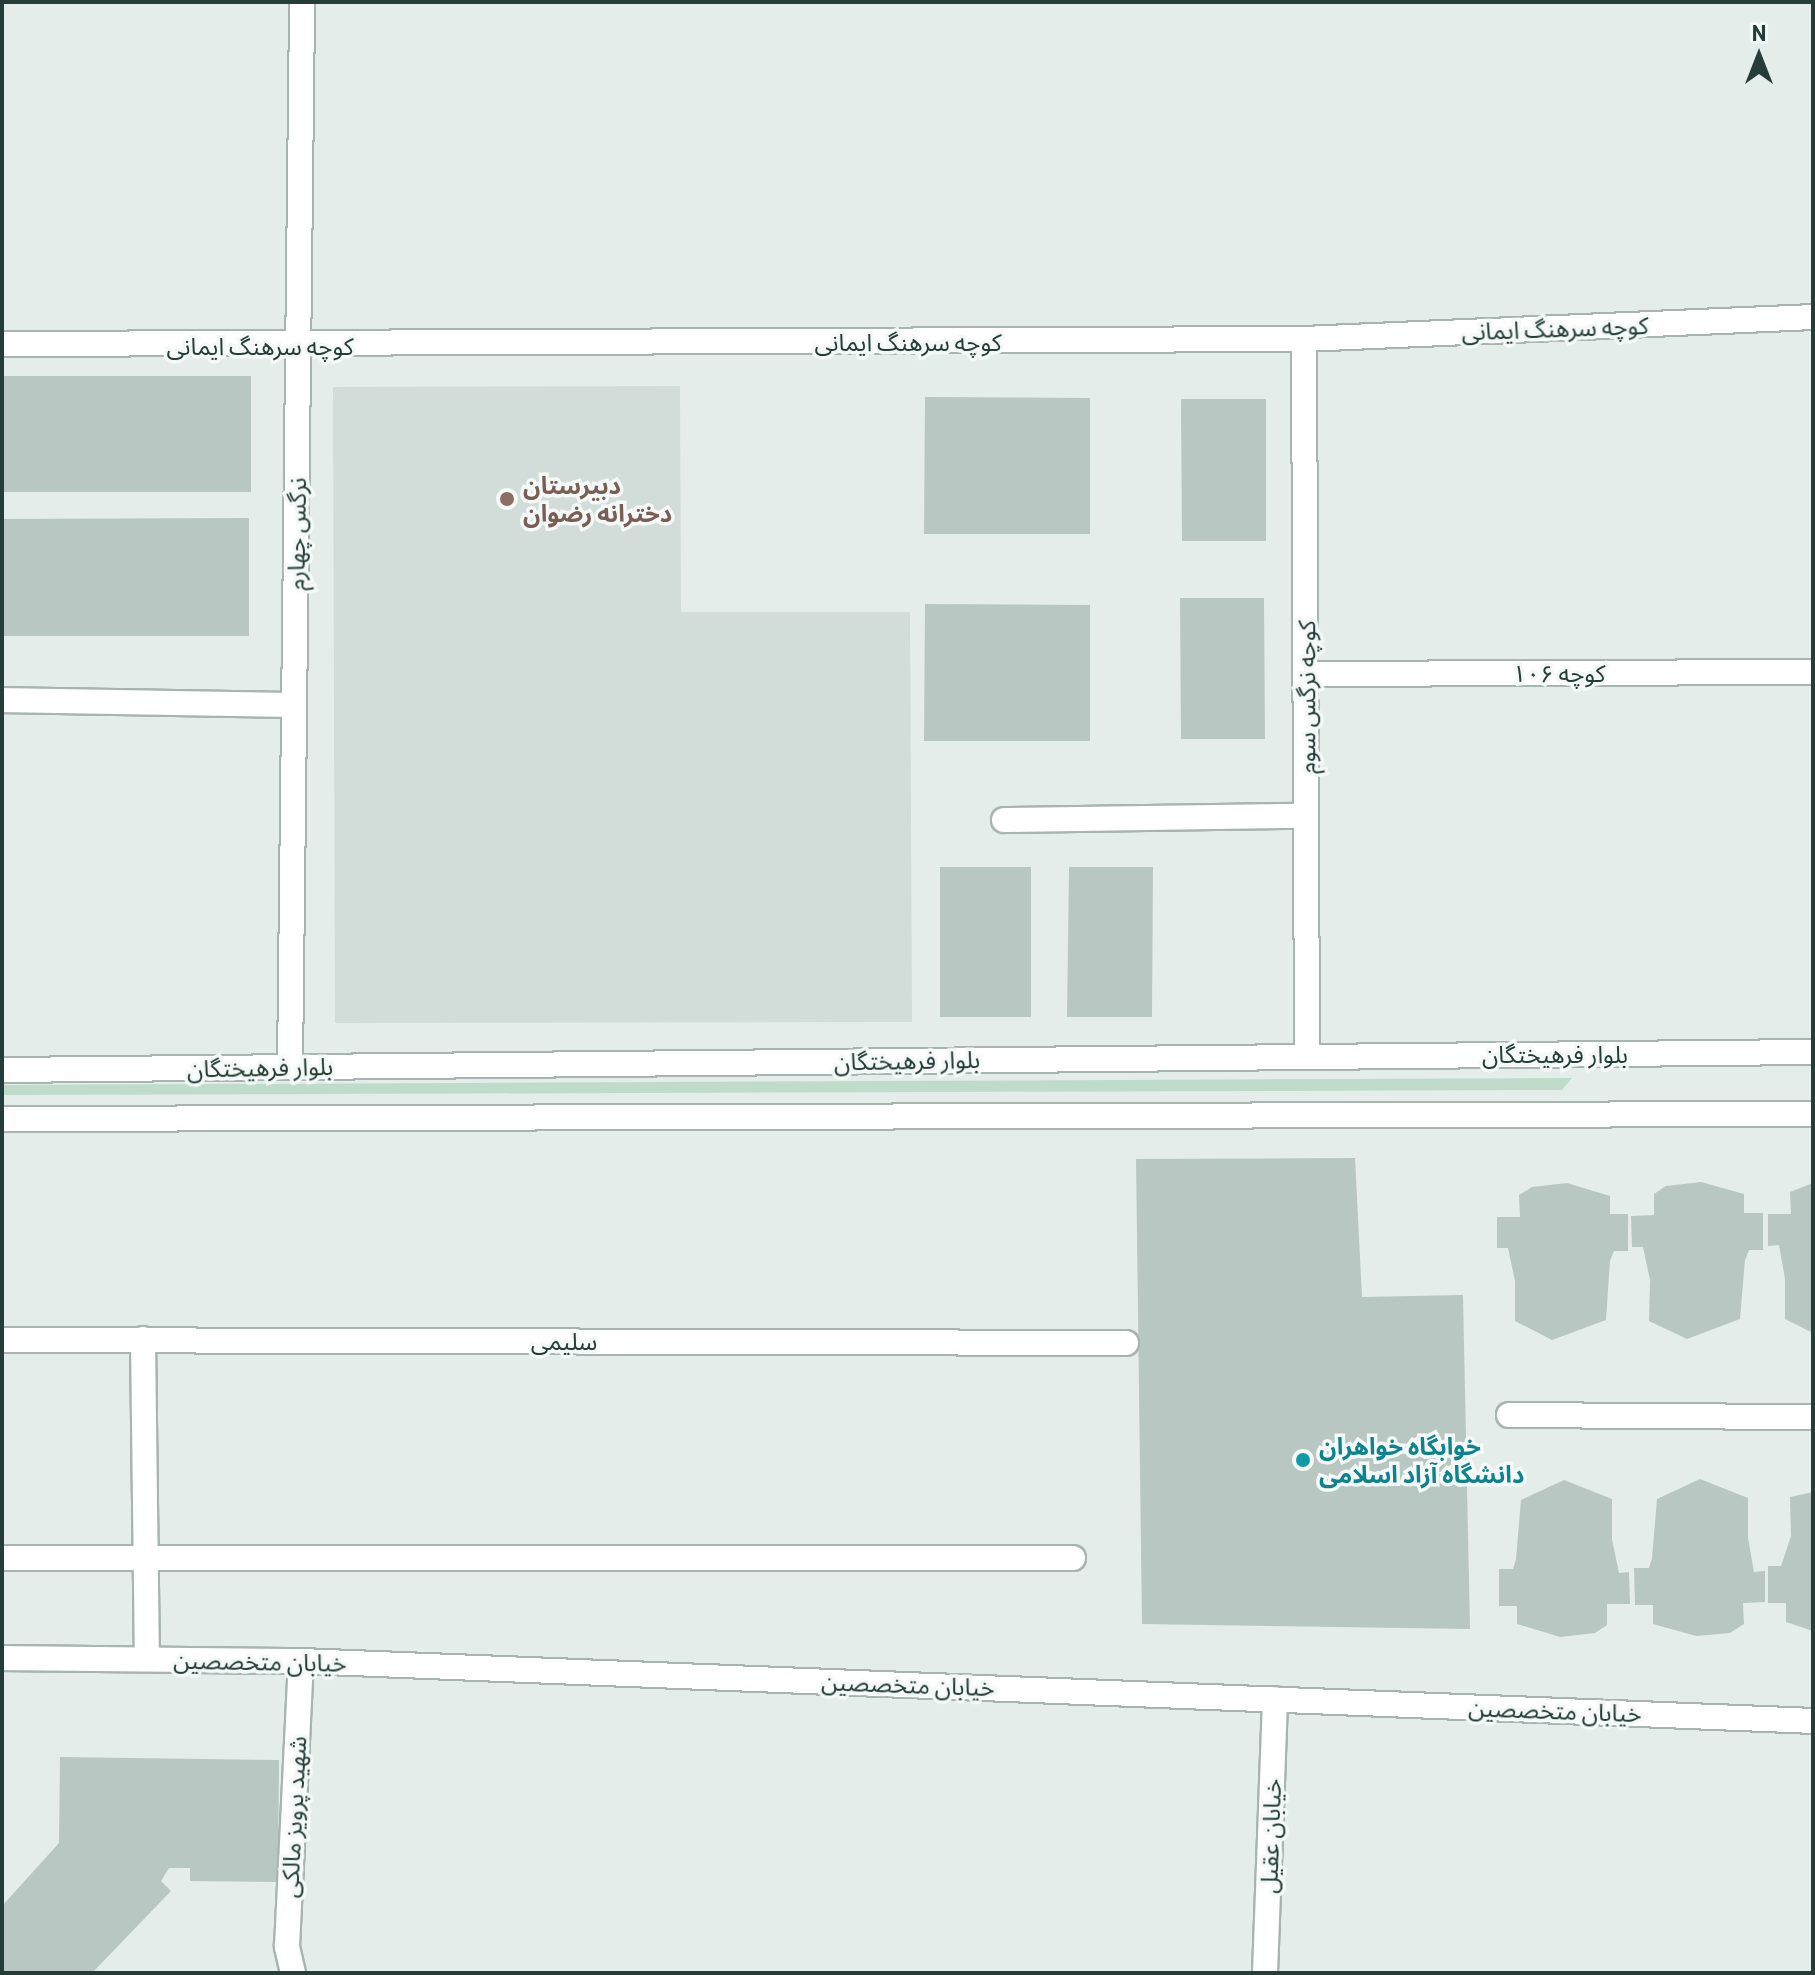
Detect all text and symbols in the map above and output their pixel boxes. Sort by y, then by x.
north arrow [1719,16,1799,96]
text: N [1752,19,1766,45]
street label: کوچه سرهنگ ایمانی [1461,310,1649,346]
street label: کوچه سرهنگ ایمانی [814,328,1002,356]
street label: کوچه سرهنگ ایمانی [166,332,354,360]
place label: دبیرستان دخترانه رضوان [523,471,672,527]
street label: نرگس چهارم [281,477,311,591]
marker: دبیرستان دخترانه رضوان [498,490,516,508]
street label: کوچه نرگس سوم [1292,620,1320,774]
street label: کوچه ۱۰۶ [1513,659,1605,687]
street label: بلوار فرهیختگان [1482,1040,1628,1068]
street label: بلوار فرهیختگان [834,1044,980,1076]
street label: بلوار فرهیختگان [187,1051,333,1083]
street label: سلیمی [531,1327,597,1355]
place label: خوابگاه خواهران دانشگاه آزاد اسلامی [1319,1432,1524,1488]
marker: خوابگاه خواهران دانشگاه آزاد اسلامی [1294,1451,1312,1469]
street label: خیابان متخصصین [173,1645,347,1677]
street label: خیابان متخصصین [821,1667,995,1701]
street label: خیابان متخصصین [1468,1693,1642,1727]
street label: شهید پرویز مالکی [274,1735,312,1899]
street label: خیابان عقیل [1254,1778,1286,1894]

